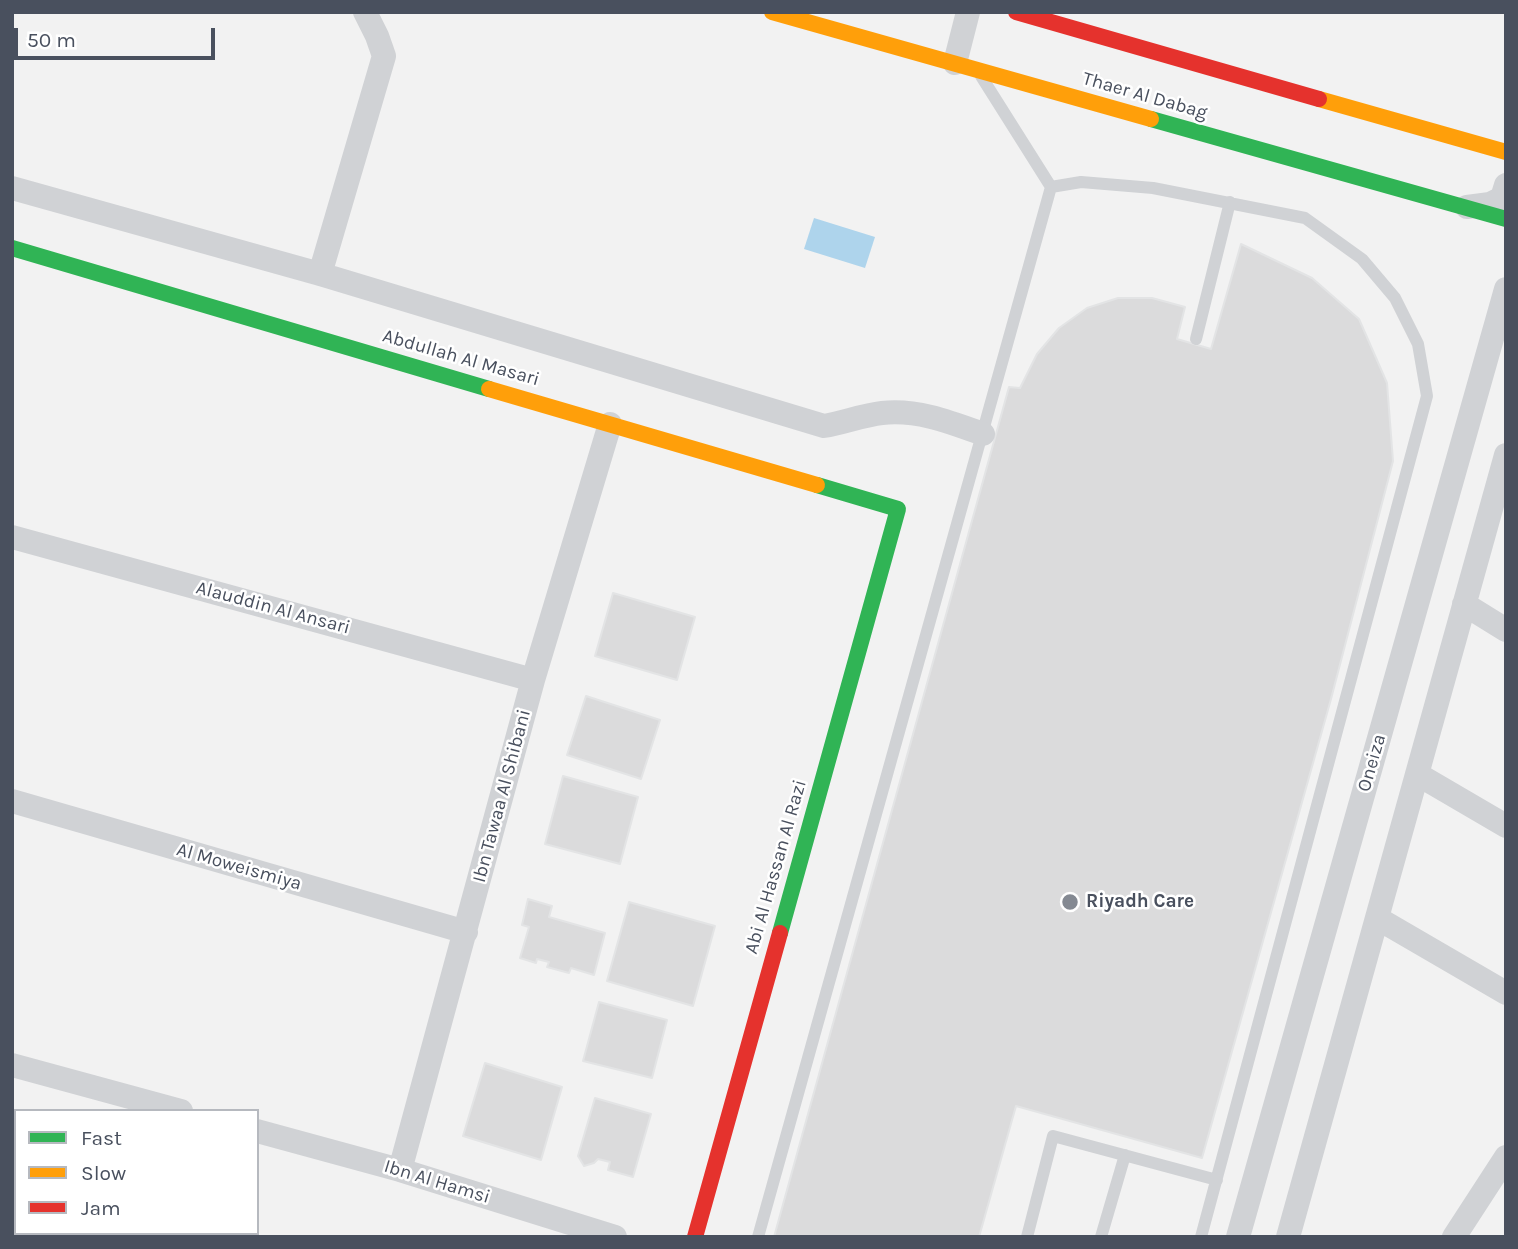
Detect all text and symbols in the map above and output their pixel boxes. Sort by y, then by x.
scale bar [18,14,219,58]
text: 50 m [27,28,76,52]
street label: Thaer Al Dabag [1080,67,1210,125]
street label: Abdullah Al Masari [380,325,542,391]
street label: Alauddin Al Ansari [194,576,352,640]
street label: Ibn Tawaa Al Shibani [468,707,536,885]
street label: Oneiza [1353,732,1391,794]
street label: Abi Al Hassan Al Razi [740,777,812,957]
street label: Al Moweismiya [174,838,304,896]
place label: Riyadh Care [1086,891,1194,913]
marker: Riyadh Care [1060,892,1080,912]
legend [14,1109,259,1235]
text: Fast [81,1126,122,1150]
street label: Ibn Al Hamsi [381,1155,493,1209]
text: Slow [81,1161,126,1185]
text: Jam [81,1196,121,1220]

